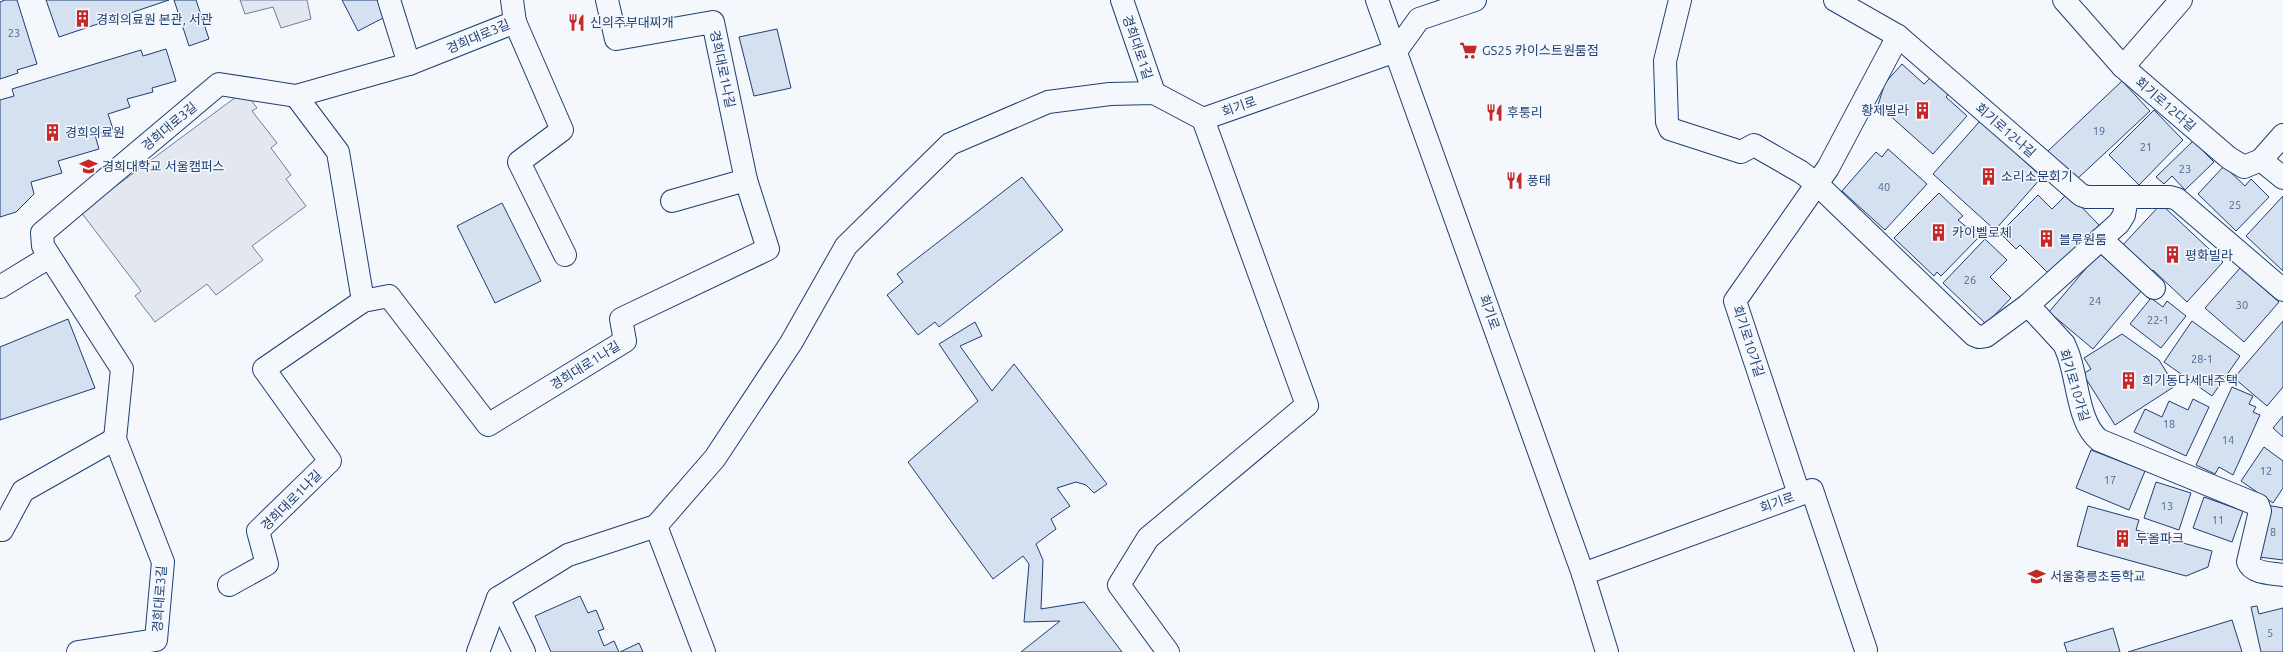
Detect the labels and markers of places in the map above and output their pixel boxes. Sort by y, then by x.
building icon: 경희의료원 본관, 서관 [73,9,93,29]
place label: 경희의료원 본관, 서관 [96,12,213,27]
restaurant icon: 신의주부대찌개 [567,12,587,32]
place label: 신의주부대찌개 [590,15,674,29]
supermarket icon: GS25 카이스트원룸점 [1459,40,1479,60]
place label: GS25 카이스트원룸점 [1482,43,1599,57]
building icon: 황제빌라 [1912,100,1932,120]
restaurant icon: 후퉁리 [1484,102,1504,122]
place label: 황제빌라 [1861,103,1909,117]
place label: 후퉁리 [1507,105,1543,119]
building icon: 경희의료원 [42,122,62,142]
place label: 경희의료원 [65,125,125,139]
school or university icon: 경희대학교 서울캠퍼스 [79,156,99,176]
place label: 경희대학교 서울캠퍼스 [102,159,225,173]
building icon: 소리소문회기 [1978,166,1998,186]
place label: 소리소문회기 [2001,169,2073,183]
restaurant icon: 풍태 [1504,170,1524,190]
place label: 풍태 [1527,173,1551,187]
building icon: 카이벨로체 [1929,222,1949,242]
place label: 카이벨로체 [1952,225,2012,239]
building icon: 블루원룸 [2036,229,2056,249]
place label: 블루원룸 [2059,232,2107,246]
building icon: 평화빌라 [2162,245,2182,265]
place label: 평화빌라 [2185,248,2233,262]
building icon: 희기동다세대주택 [2119,370,2139,390]
place label: 희기동다세대주택 [2142,373,2238,387]
building icon: 두올파크 [2113,528,2133,548]
place label: 두올파크 [2136,531,2184,545]
school or university icon: 서울홍릉초등학교 [2027,566,2047,586]
place label: 서울홍릉초등학교 [2050,569,2146,583]

